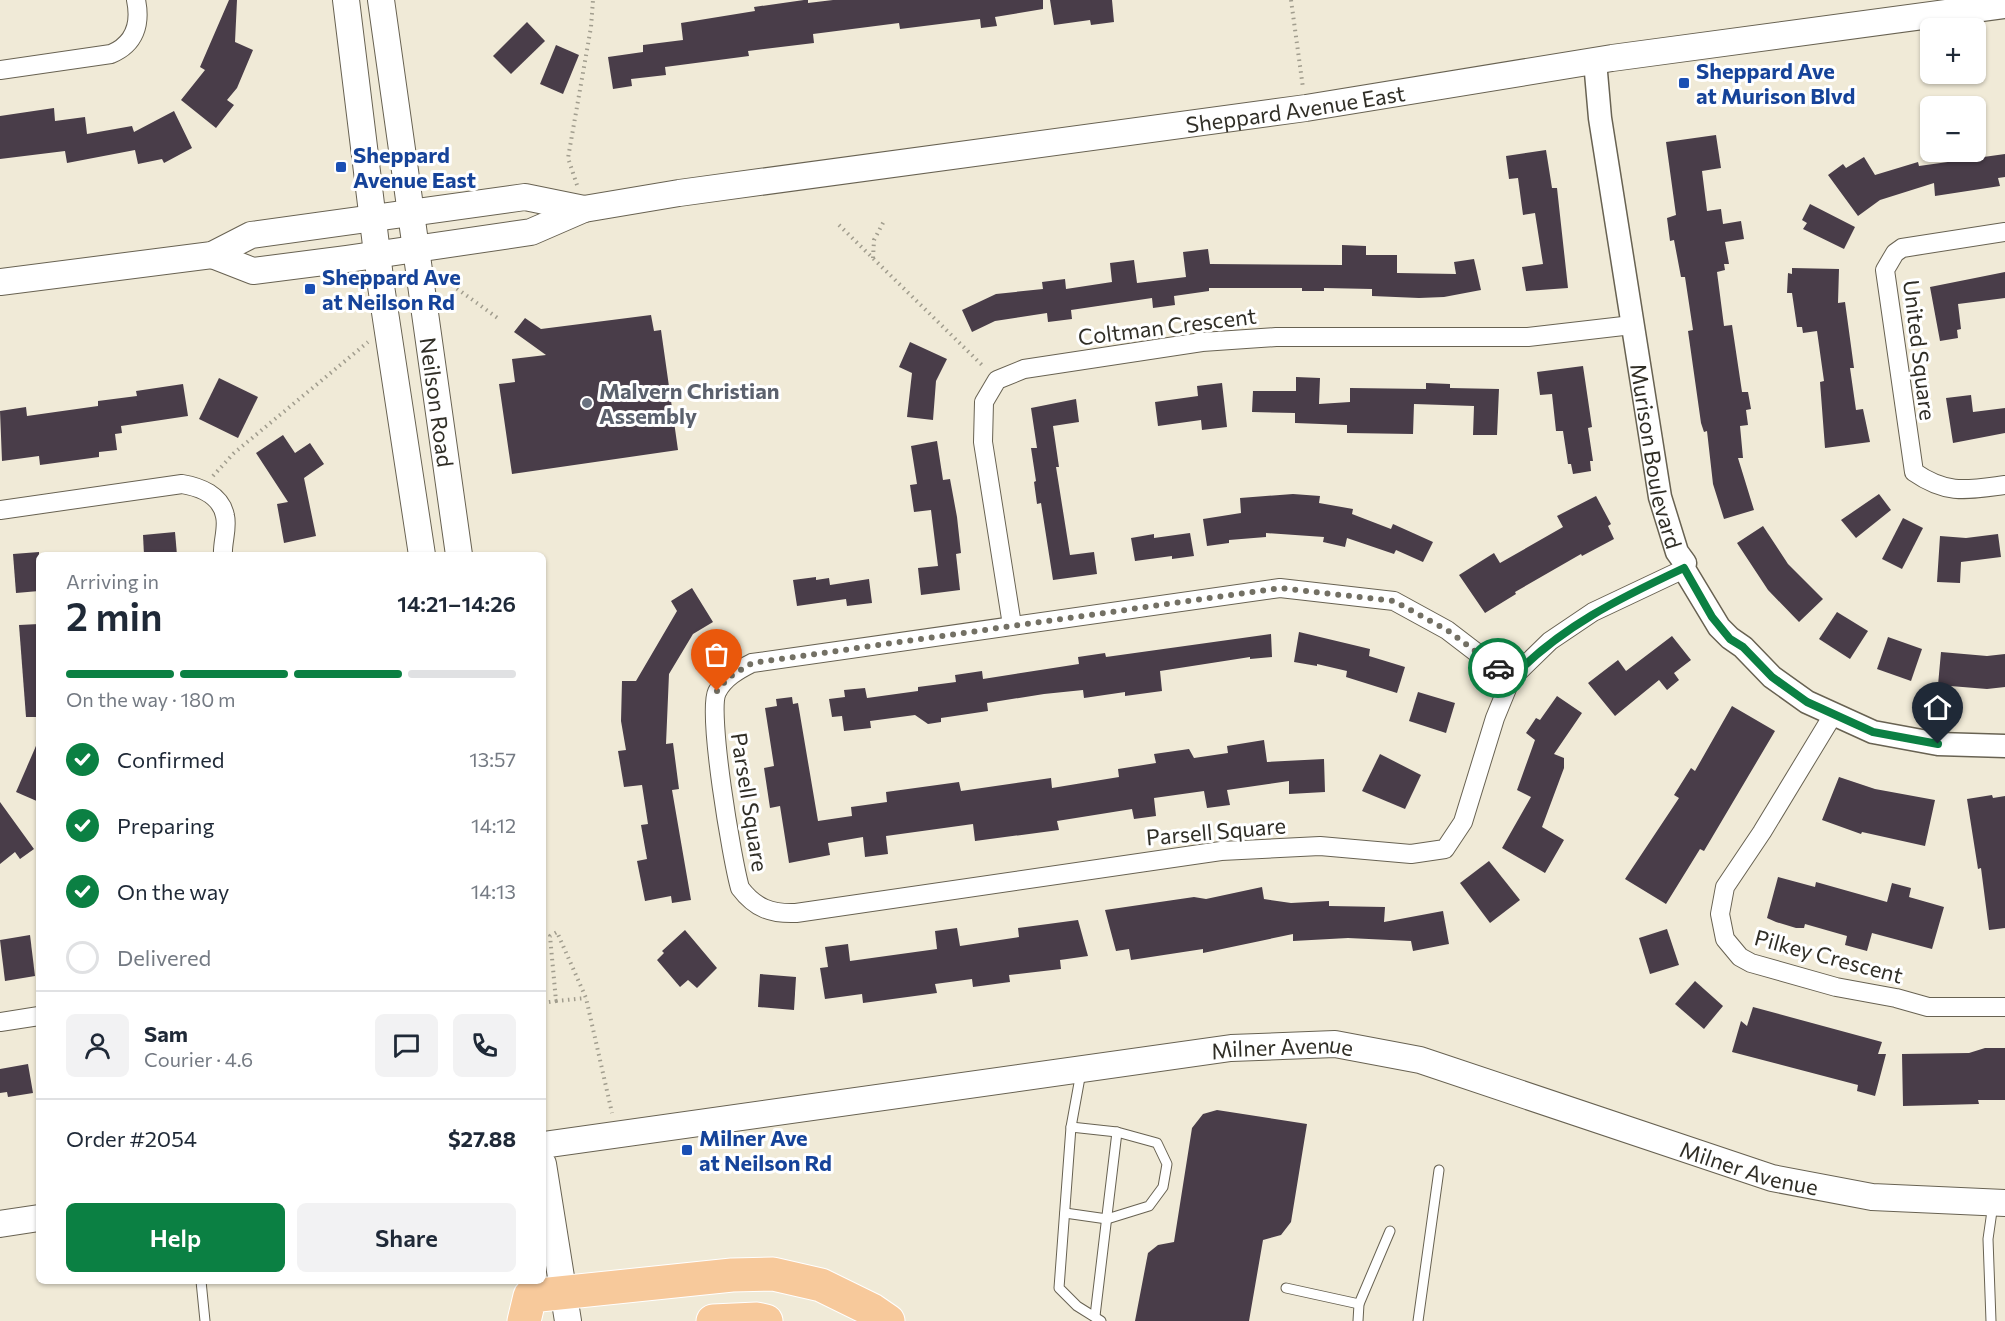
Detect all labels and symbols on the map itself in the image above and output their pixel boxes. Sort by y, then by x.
place label: Sheppard Ave at Murison Blvd [1696,57,1855,109]
marker: Sheppard Ave at Murison Blvd [1677,76,1691,90]
street label: Sheppard Avenue East [1184,79,1407,138]
place label: Sheppard Avenue East [353,141,476,193]
marker: Sheppard Avenue East [334,160,348,174]
place label: Sheppard Ave at Neilson Rd [322,263,461,315]
street label: United Square [1898,278,1942,422]
marker: Sheppard Ave at Neilson Rd [303,282,317,296]
street label: Coltman Crescent [1076,302,1258,350]
street label: Neilson Road [415,335,460,469]
street label: Murison Boulevard [1626,362,1689,552]
place label: Malvern Christian Assembly [599,377,779,429]
marker: Malvern Christian Assembly [580,396,594,410]
pin [691,629,742,691]
courier [1468,638,1528,698]
pin [1912,682,1963,744]
street label: Parsell Square [726,731,774,873]
street label: Parsell Square [1145,811,1287,851]
street label: Pilkey Crescent [1752,923,1906,989]
street label: Milner Avenue [1209,1030,1356,1064]
place label: Milner Ave at Neilson Rd [699,1124,832,1176]
street label: Milner Avenue [1677,1135,1821,1200]
marker: Milner Ave at Neilson Rd [680,1143,694,1157]

